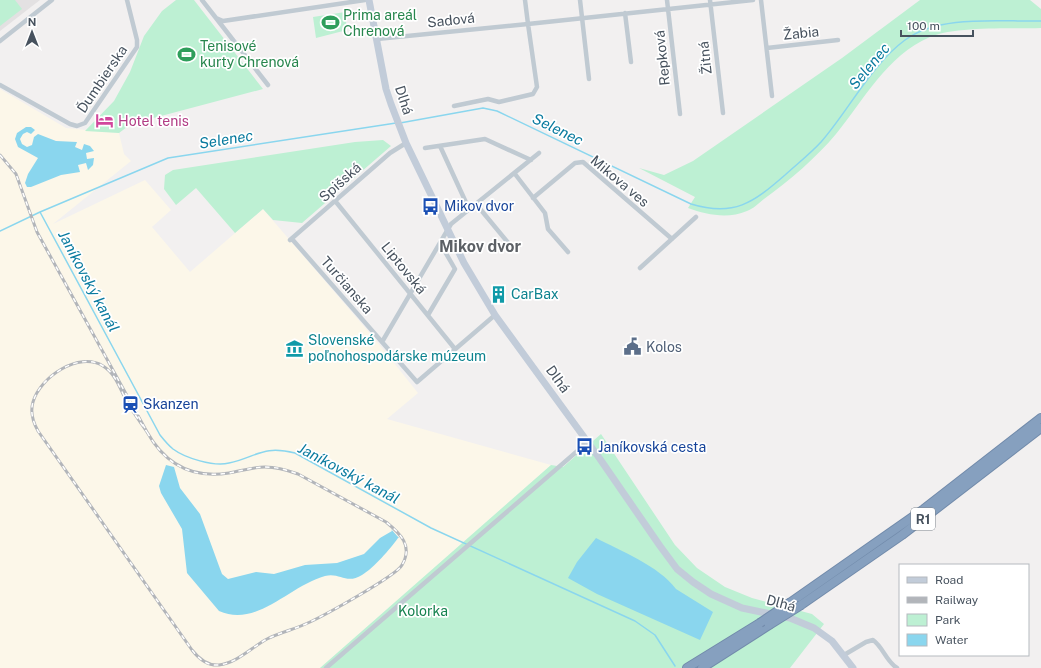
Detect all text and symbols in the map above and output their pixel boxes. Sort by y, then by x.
place label: Prima areál Chrenová [343,7,417,39]
street label: Sadová [426,10,476,30]
north arrow [12,12,52,52]
scale bar [901,12,973,38]
sports icon: Prima areál Chrenová [320,13,340,33]
text: N [28,16,36,28]
text: 100 m [907,19,940,33]
street label: Žabia [782,22,820,43]
street label: Repková [651,30,673,86]
place label: Tenisové kurty Chrenová [200,38,299,70]
water label: Selenec [845,39,893,92]
street label: Žitná [694,41,715,76]
street label: Ďumbierska [73,42,130,116]
sports icon: Tenisové kurty Chrenová [177,44,197,64]
street label: Dlhá [392,83,416,117]
water label: Selenec [530,109,586,149]
hotel icon: Hotel tenis [95,111,115,131]
place label: Hotel tenis [118,113,189,129]
water label: Selenec [198,126,254,152]
street label: Mikova ves [588,152,652,210]
street label: Spišská [316,159,364,205]
bus stop icon: Mikov dvor [421,196,441,216]
place label: Mikov dvor [444,198,514,214]
water label: Janíkovský kanál [55,227,123,335]
district label: Mikov dvor [439,237,521,256]
street label: Liptovská [378,239,430,297]
street label: Turčianska [318,253,376,317]
building icon: CarBax [488,284,508,304]
place label: CarBax [511,286,559,302]
place label: Slovenské poľnohospodárske múzeum [308,332,486,364]
public building icon: Kolos [623,337,643,357]
museum icon: Slovenské poľnohospodárske múzeum [285,338,305,358]
place label: Kolos [646,339,682,355]
street label: Dlhá [543,362,573,396]
station icon: Skanzen [120,394,140,414]
place label: Skanzen [143,396,199,412]
bus stop icon: Janíkovská cesta [575,437,595,457]
water label: Janíkovský kanál [295,439,403,507]
place label: Janíkovská cesta [598,439,706,455]
road number: R1 [911,508,935,530]
legend [899,564,1029,656]
text: Road [935,573,963,587]
street label: Dlhá [765,591,797,615]
text: Railway [935,593,979,607]
park label: Kolorka [398,603,448,619]
text: Park [935,613,961,627]
text: Water [935,633,969,647]

